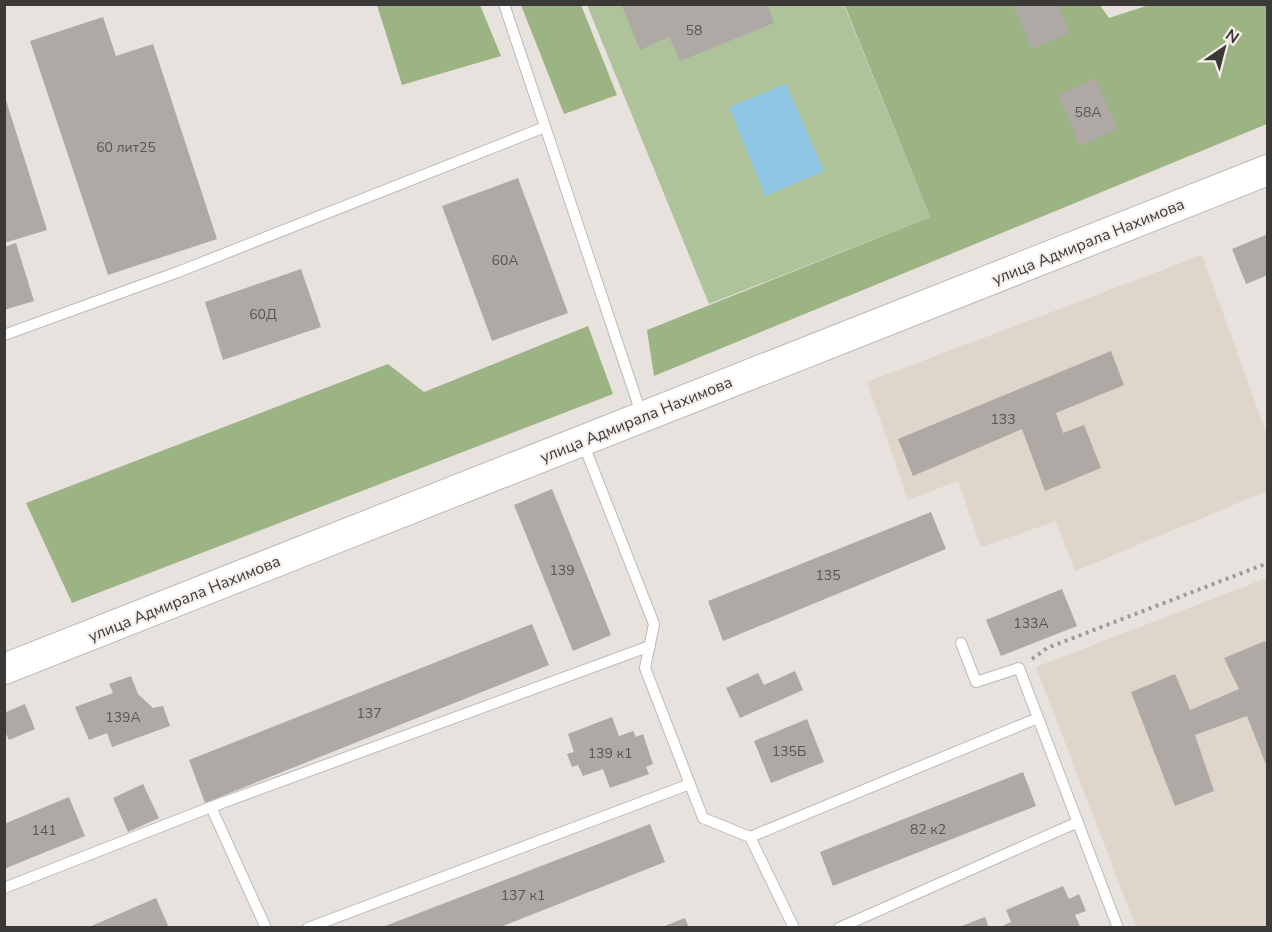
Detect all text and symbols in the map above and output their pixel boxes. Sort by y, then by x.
north arrow [1194,18,1254,78]
house number: 58 [686,21,702,40]
text: N [1221,24,1243,49]
house number: 58А [1074,103,1102,122]
house number: 60 лит25 [96,138,156,157]
street label: улица Адмирала Нахимова [989,193,1188,291]
house number: 60А [491,251,519,270]
house number: 60Д [249,305,277,324]
street label: улица Адмирала Нахимова [537,371,736,469]
house number: 133 [990,410,1016,429]
street label: улица Адмирала Нахимова [85,550,284,648]
house number: 139 [549,561,575,580]
house number: 135 [815,566,841,585]
house number: 133А [1013,614,1049,633]
house number: 137 [356,704,382,723]
house number: 139А [105,708,141,727]
house number: 135Б [772,742,806,761]
house number: 139 к1 [588,744,632,763]
house number: 82 к2 [910,820,946,839]
house number: 141 [31,821,57,840]
house number: 137 к1 [501,886,545,905]

